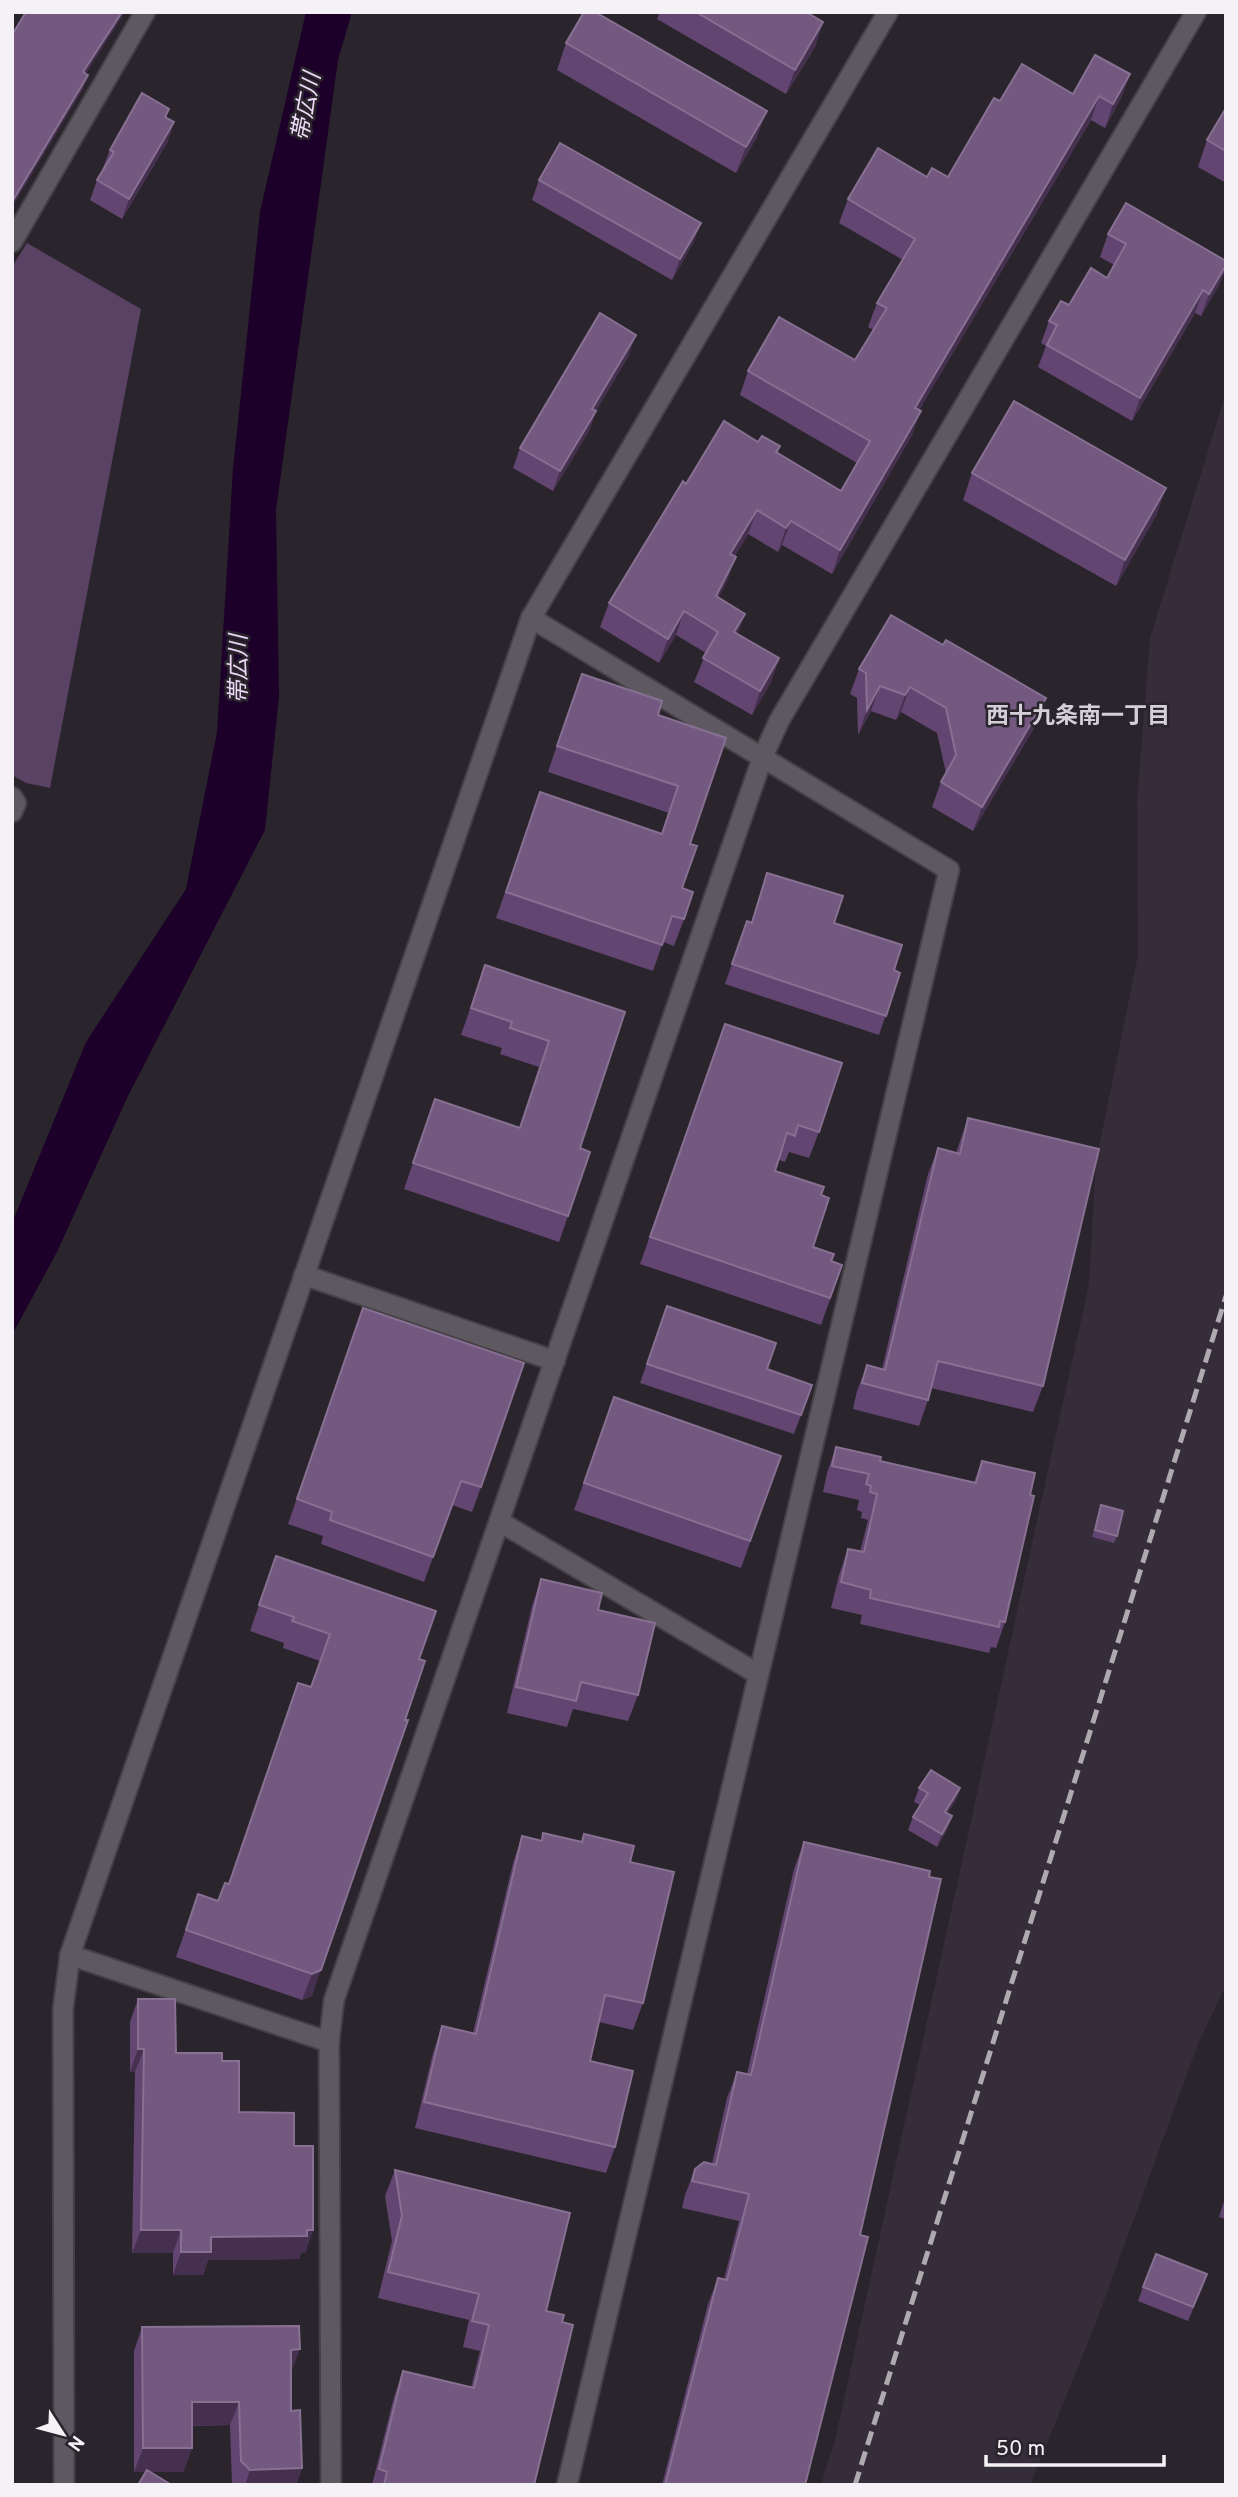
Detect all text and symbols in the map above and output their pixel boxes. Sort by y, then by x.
water label: 帯広川 [287,67,329,144]
water label: 帯広川 [226,632,255,704]
district label: 西十九条南一丁目 [986,703,1170,732]
north arrow [28,2399,98,2469]
scale bar [986,2424,1164,2468]
text: N [61,2430,89,2455]
text: 50 m [996,2436,1045,2463]

